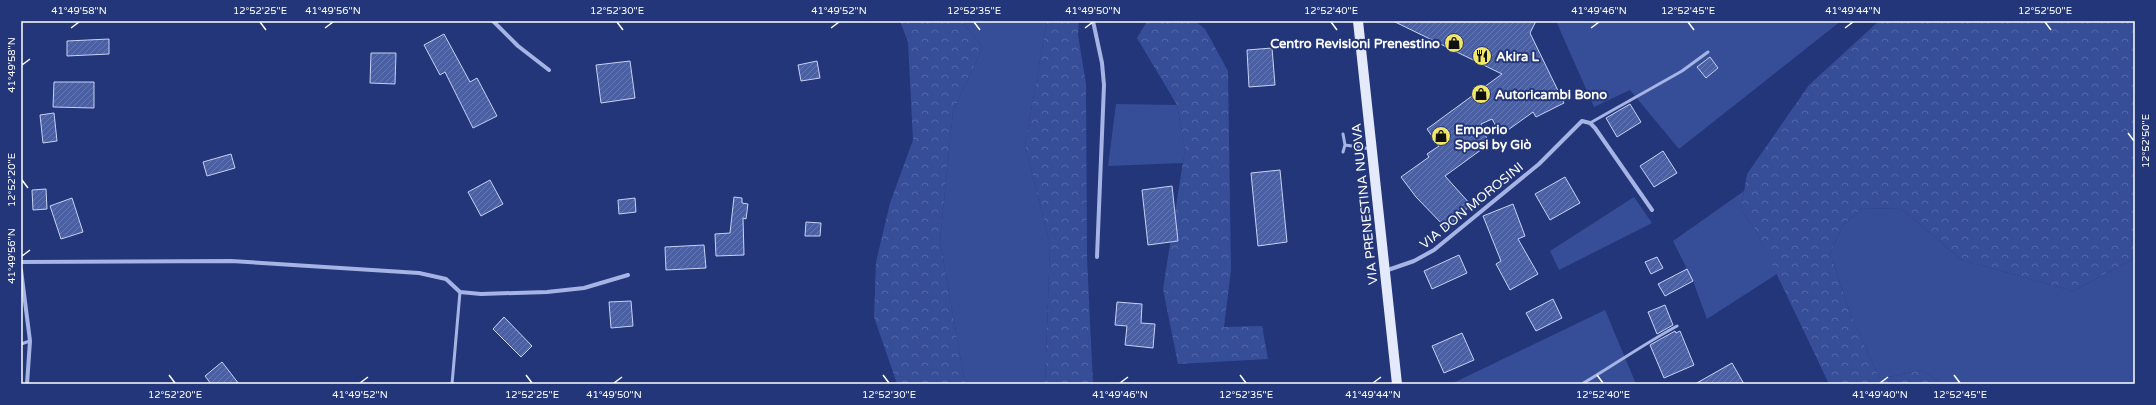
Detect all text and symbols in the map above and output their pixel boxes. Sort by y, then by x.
text: 41°49'58"N [51,5,107,17]
text: 12°52'25"E [233,5,287,17]
text: 41°49'56"N [305,5,361,17]
text: 12°52'30"E [590,5,644,17]
text: 41°49'52"N [811,5,867,17]
text: 12°52'35"E [947,5,1001,17]
text: 41°49'50"N [1065,5,1121,17]
text: 12°52'40"E [1304,5,1358,17]
text: 41°49'46"N [1571,5,1627,17]
text: 12°52'45"E [1661,5,1715,17]
text: 41°49'44"N [1825,5,1881,17]
text: 12°52'50"E [2018,5,2072,17]
shop icon: Centro Revisioni Prenestino [1443,32,1465,54]
place label: Centro Revisioni Prenestino [1270,36,1440,52]
text: 41°49'58"N [6,37,18,93]
restaurant icon: Akira L [1471,45,1493,67]
place label: Akira L [1496,49,1540,65]
shop icon: Autoricambi Bono [1470,83,1492,105]
place label: Autoricambi Bono [1495,87,1607,103]
text: 12°52'50"E [2140,114,2152,168]
street label: VIA PRENESTINA NUOVA [1349,122,1381,285]
place label: Emporio Sposi by Giò [1455,122,1531,153]
shop icon: Emporio Sposi by Giò [1430,125,1452,147]
text: 12°52'20"E [6,153,18,207]
street label: VIA DON MOROSINI [1417,159,1527,253]
text: 41°49'56"N [6,228,18,284]
text: 12°52'20"E [148,389,202,401]
text: 41°49'52"N [332,389,388,401]
text: 12°52'25"E [505,389,559,401]
text: 41°49'50"N [586,389,642,401]
text: 12°52'30"E [862,389,916,401]
text: 41°49'46"N [1092,389,1148,401]
text: 12°52'35"E [1219,389,1273,401]
text: 41°49'44"N [1345,389,1401,401]
text: 12°52'40"E [1576,389,1630,401]
text: 41°49'40"N [1852,389,1908,401]
text: 12°52'45"E [1933,389,1987,401]

